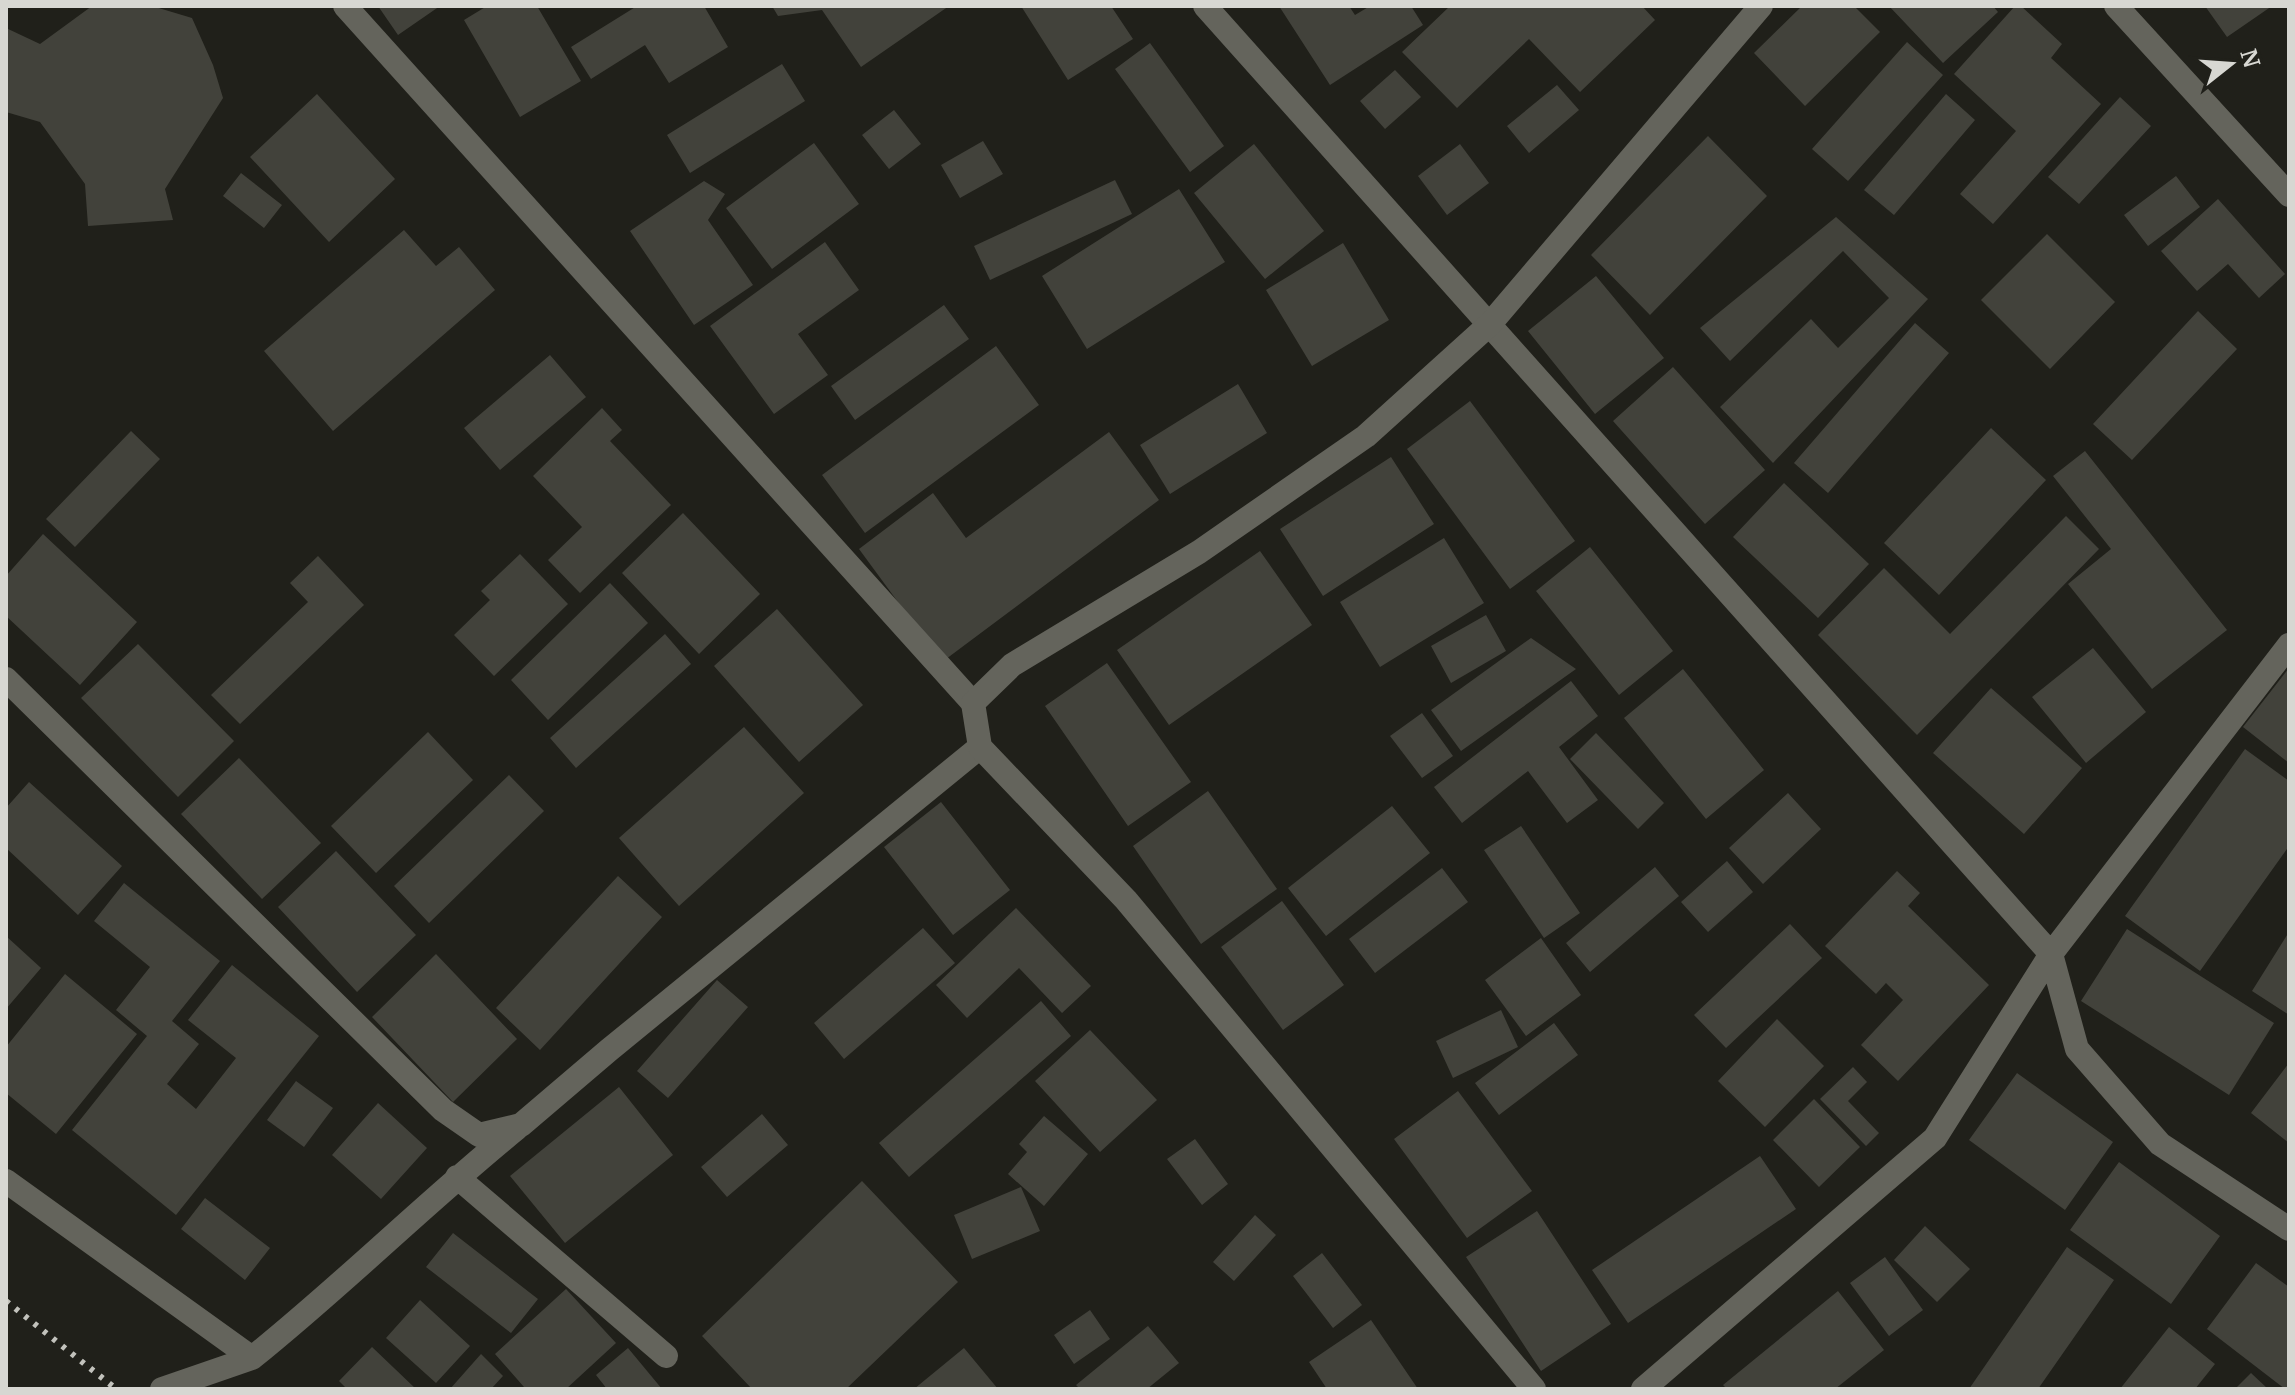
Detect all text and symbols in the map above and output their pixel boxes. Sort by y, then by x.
north arrow [2191,24,2271,104]
text: N [2234,46,2266,71]

